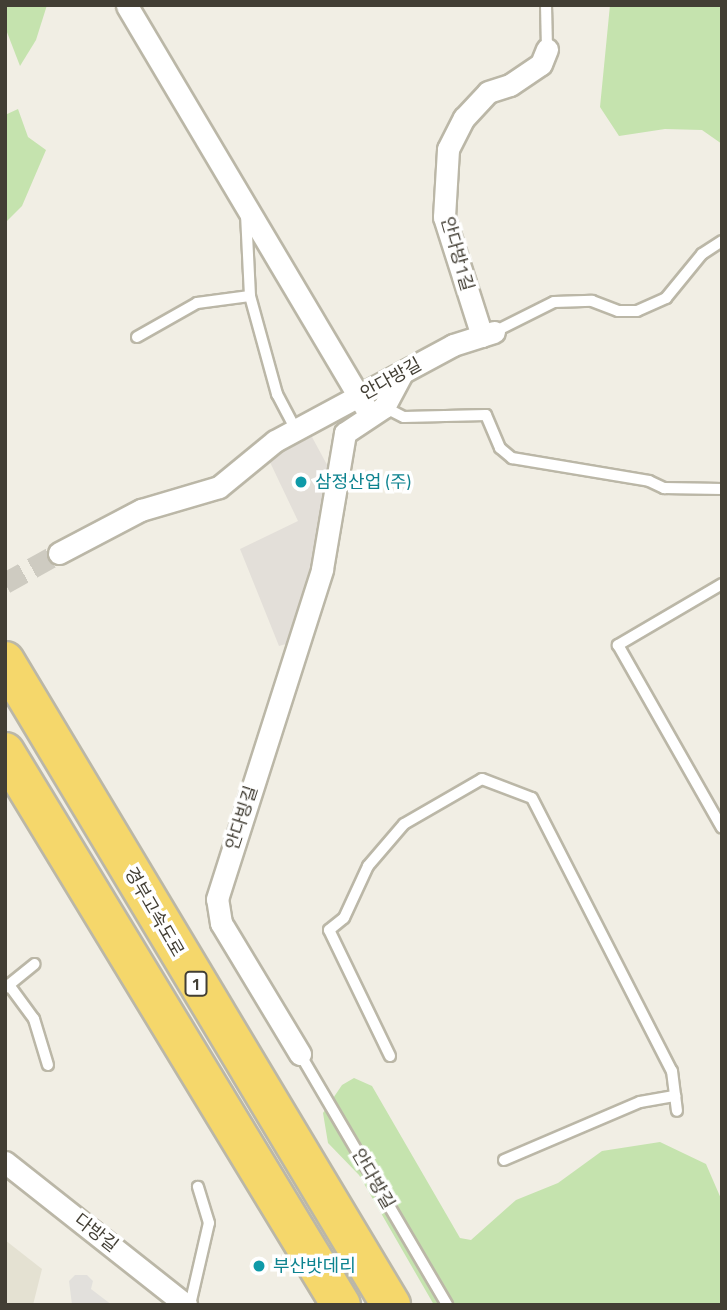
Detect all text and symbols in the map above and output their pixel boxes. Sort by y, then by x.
street label: 안다방1길 [436,214,478,294]
street label: 안다방길 [357,353,425,405]
place label: 삼정산업 (주) [315,471,411,493]
marker: 삼정산업 (주) [293,474,309,490]
street label: 안다빙길 [221,783,263,853]
street label: 경부고속도로 [120,864,188,960]
road number: 1 [184,972,208,996]
street label: 안다방길 [347,1145,399,1213]
street label: 다방길 [70,1209,122,1257]
place label: 부산밧데리 [273,1255,356,1277]
marker: 부산밧데리 [251,1258,267,1274]

